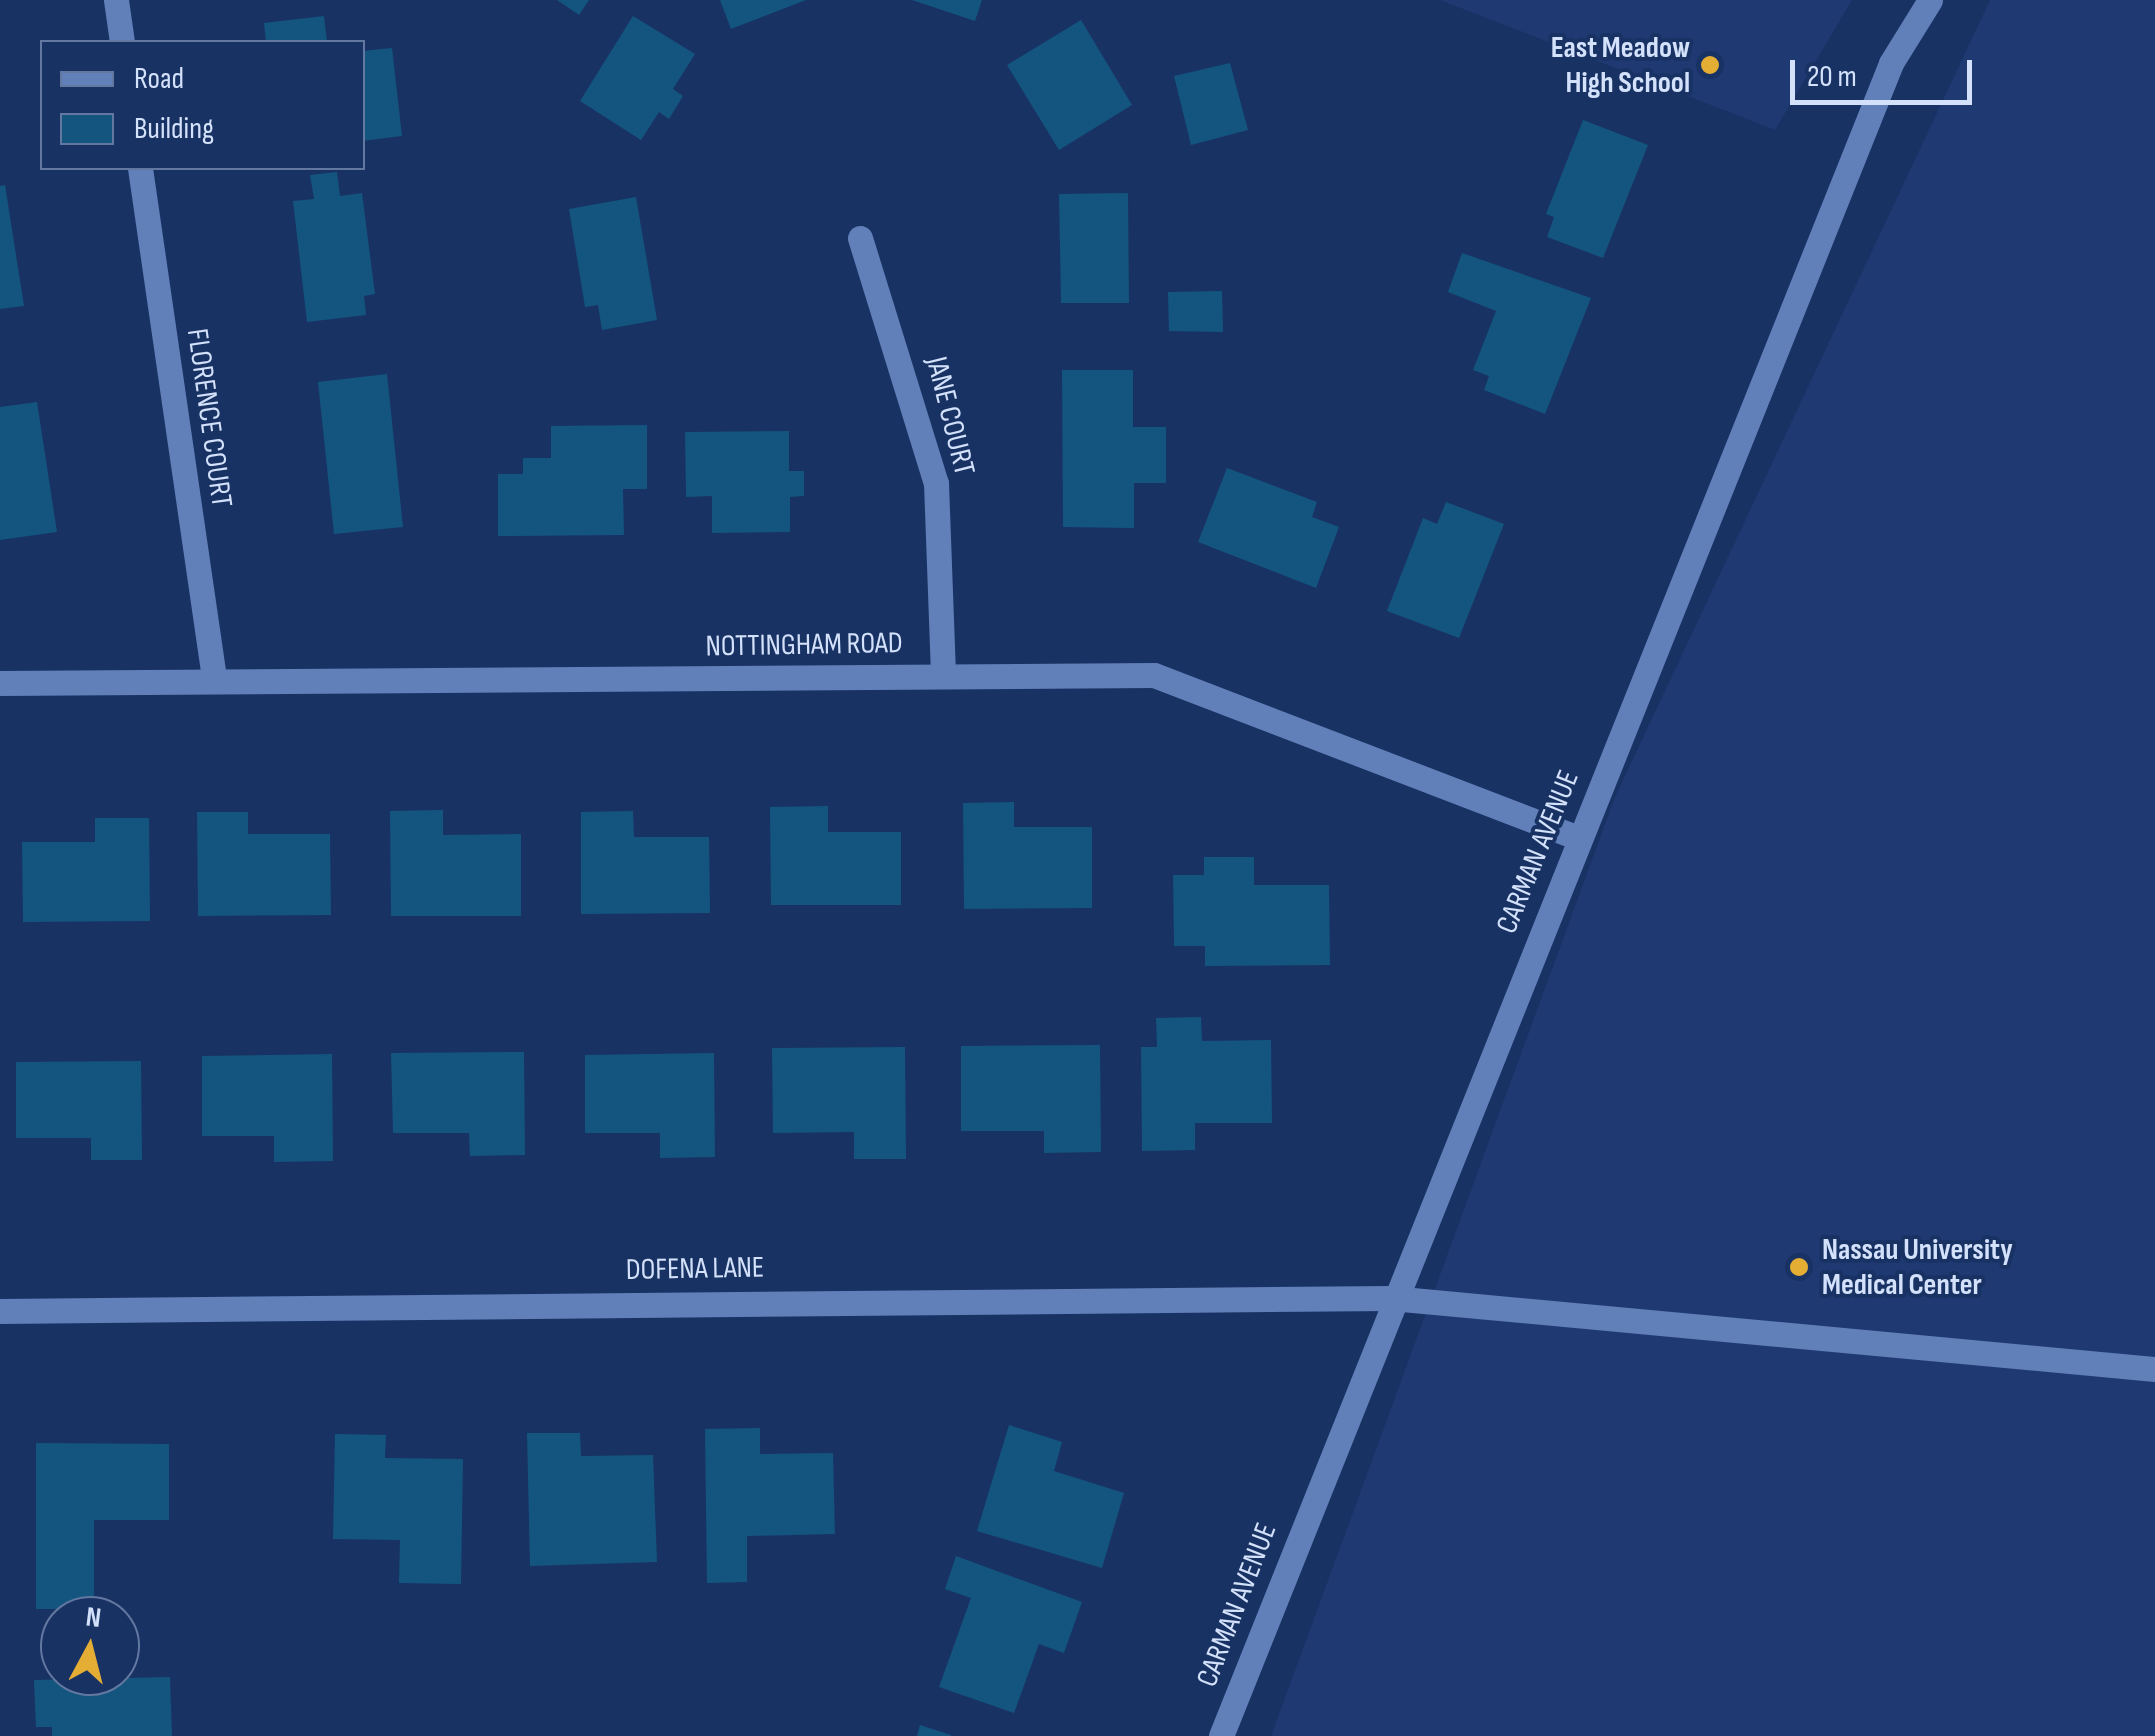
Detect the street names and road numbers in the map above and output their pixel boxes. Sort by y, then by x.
street label: FLORENCE COURT [179,326,239,510]
street label: JANE COURT [918,353,982,479]
street label: NOTTINGHAM ROAD [705,625,903,665]
street label: CARMAN AVENUE [1489,765,1587,939]
street label: DOFENA LANE [625,1250,765,1288]
street label: CARMAN AVENUE [1189,1518,1285,1692]

